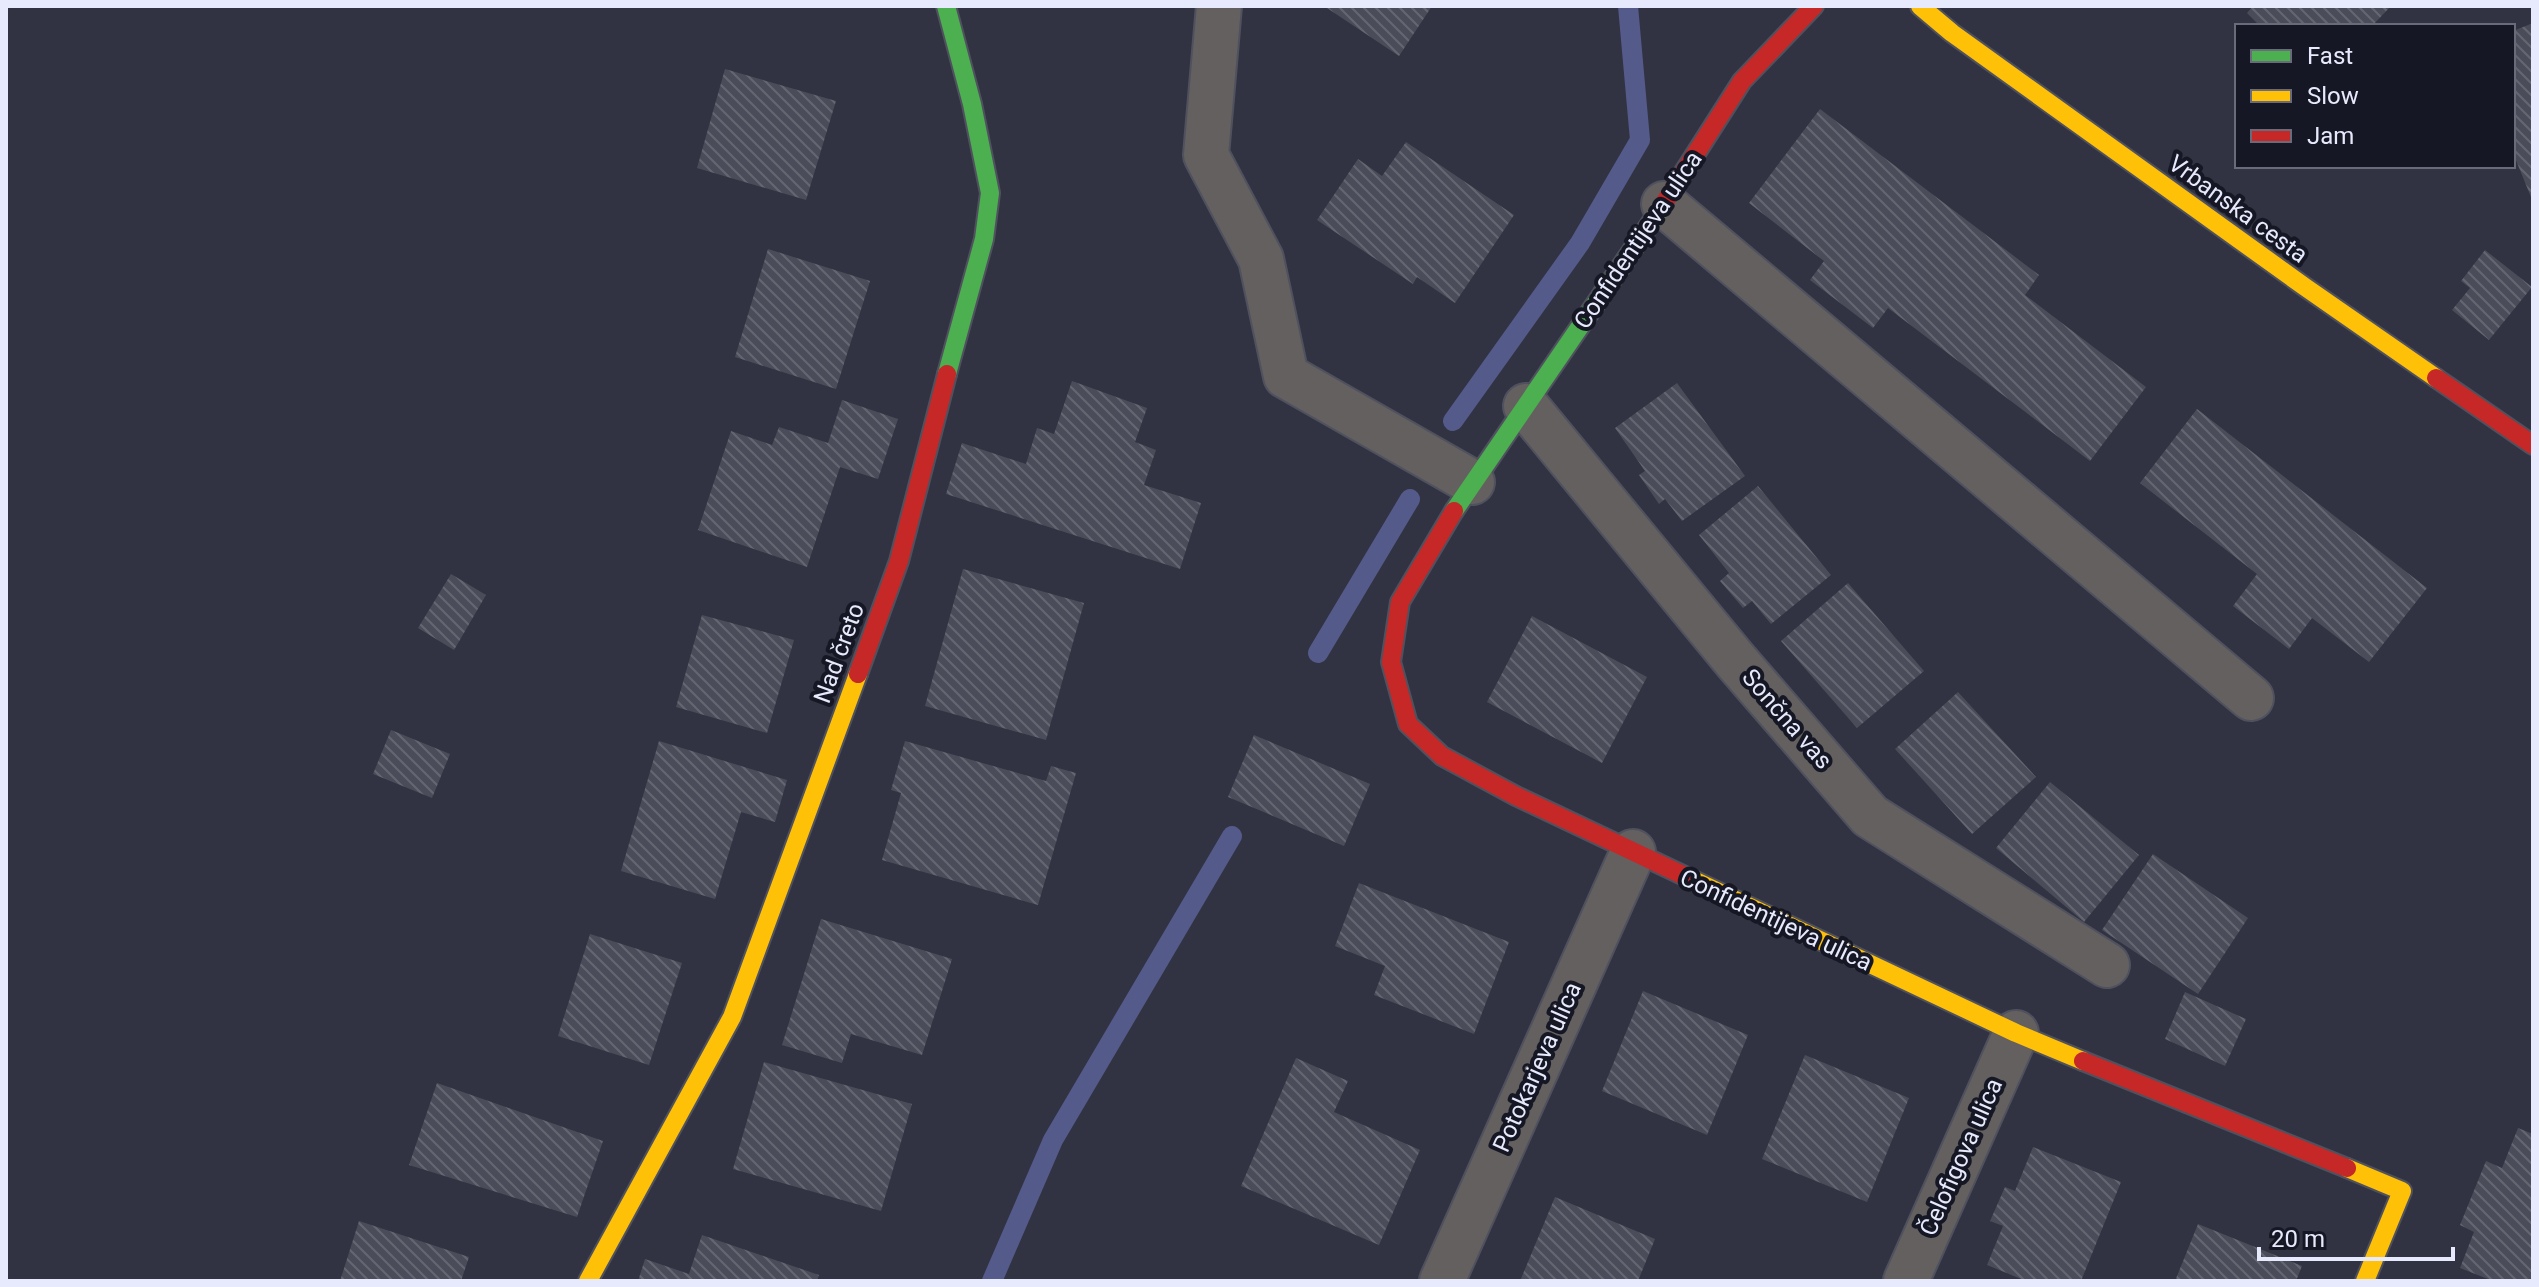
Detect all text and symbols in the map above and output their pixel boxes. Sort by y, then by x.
legend [2235,24,2515,168]
text: Fast [2307,42,2353,70]
text: Slow [2307,82,2359,110]
text: Jam [2307,122,2354,150]
street label: Confidentijeva ulica [1568,146,1708,334]
street label: Vrbanska cesta [2163,149,2313,269]
street label: Nad čreto [808,599,870,707]
street label: Sončna vas [1736,663,1838,775]
street label: Confidentijeva ulica [1676,863,1876,977]
street label: Potokarjeva ulica [1487,978,1587,1156]
street label: Čelofigova ulica [1913,1074,2008,1240]
scale bar [2259,1211,2453,1261]
text: 20 m [2271,1225,2325,1253]

